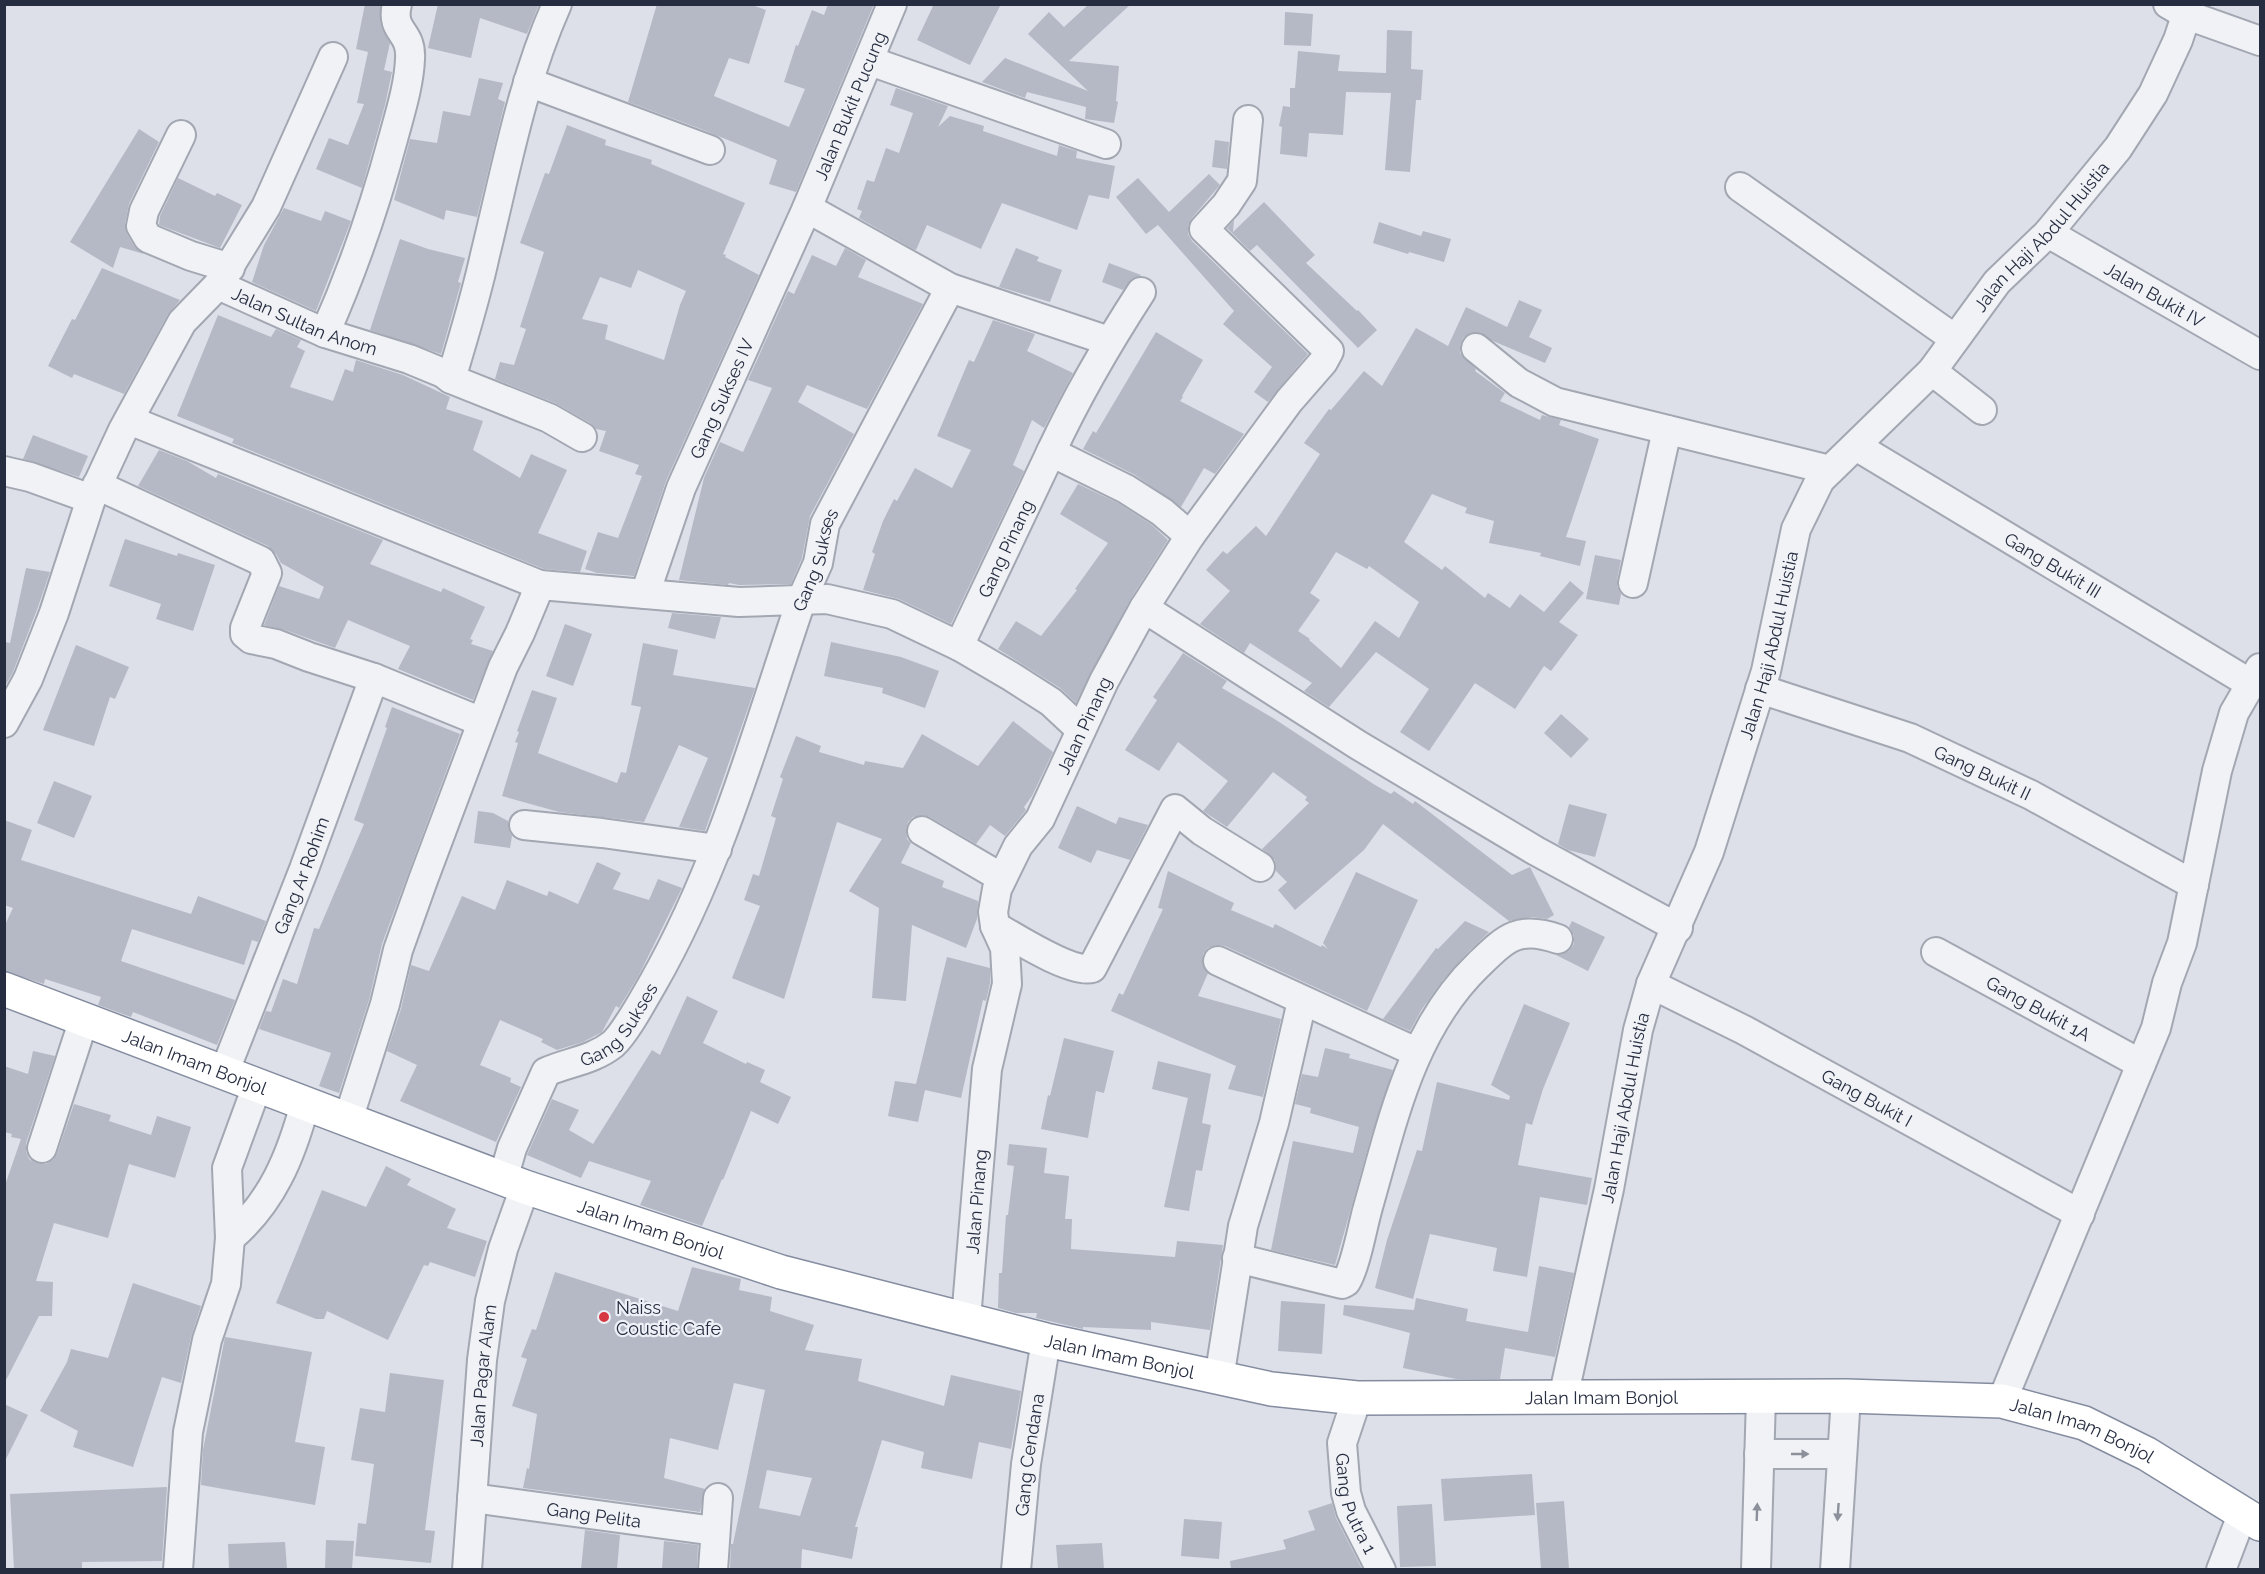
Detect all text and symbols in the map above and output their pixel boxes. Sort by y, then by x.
street label: Jalan Bukit Pucung [809,28,890,183]
street label: Jalan Haji Abdul Huistia [1969,157,2113,315]
street label: Jalan Bukit IV [2101,257,2208,331]
street label: Jalan Sultan Anom [229,282,380,359]
street label: Gang Sukses IV [685,335,757,462]
street label: Gang Pinang [973,496,1037,601]
street label: Gang Sukses [788,504,842,614]
street label: Gang Bukit III [2001,528,2105,602]
street label: Jalan Haji Abdul Huistia [1735,549,1802,742]
street label: Jalan Pinang [1052,673,1115,777]
street label: Gang Bukit II [1931,740,2034,804]
street label: Gang Ar Rohim [269,814,333,937]
street label: Gang Bukit 1A [1983,971,2094,1045]
street label: Gang Sukses [577,979,661,1070]
street label: Jalan Haji Abdul Huistia [1596,1010,1653,1205]
street label: Jalan Imam Bonjol [119,1024,270,1098]
street label: Gang Bukit I [1818,1064,1916,1131]
street label: Jalan Pinang [961,1148,991,1255]
street label: Jalan Imam Bonjol [575,1195,727,1263]
place label: Naiss Coustic Cafe [616,1297,722,1339]
street label: Jalan Pagar Alam [465,1303,500,1448]
marker: Naiss Coustic Cafe [597,1310,611,1324]
street label: Jalan Imam Bonjol [1043,1329,1197,1383]
street label: Jalan Imam Bonjol [1525,1386,1678,1408]
street label: Gang Cendana [1011,1392,1048,1517]
street label: Jalan Imam Bonjol [2008,1393,2158,1467]
one-way arrow [1791,1449,1810,1459]
street label: Gang Putra 1 [1332,1452,1381,1557]
street label: Gang Pelita [545,1498,642,1531]
one-way arrow [1753,1502,1762,1521]
one-way arrow [1834,1502,1843,1521]

